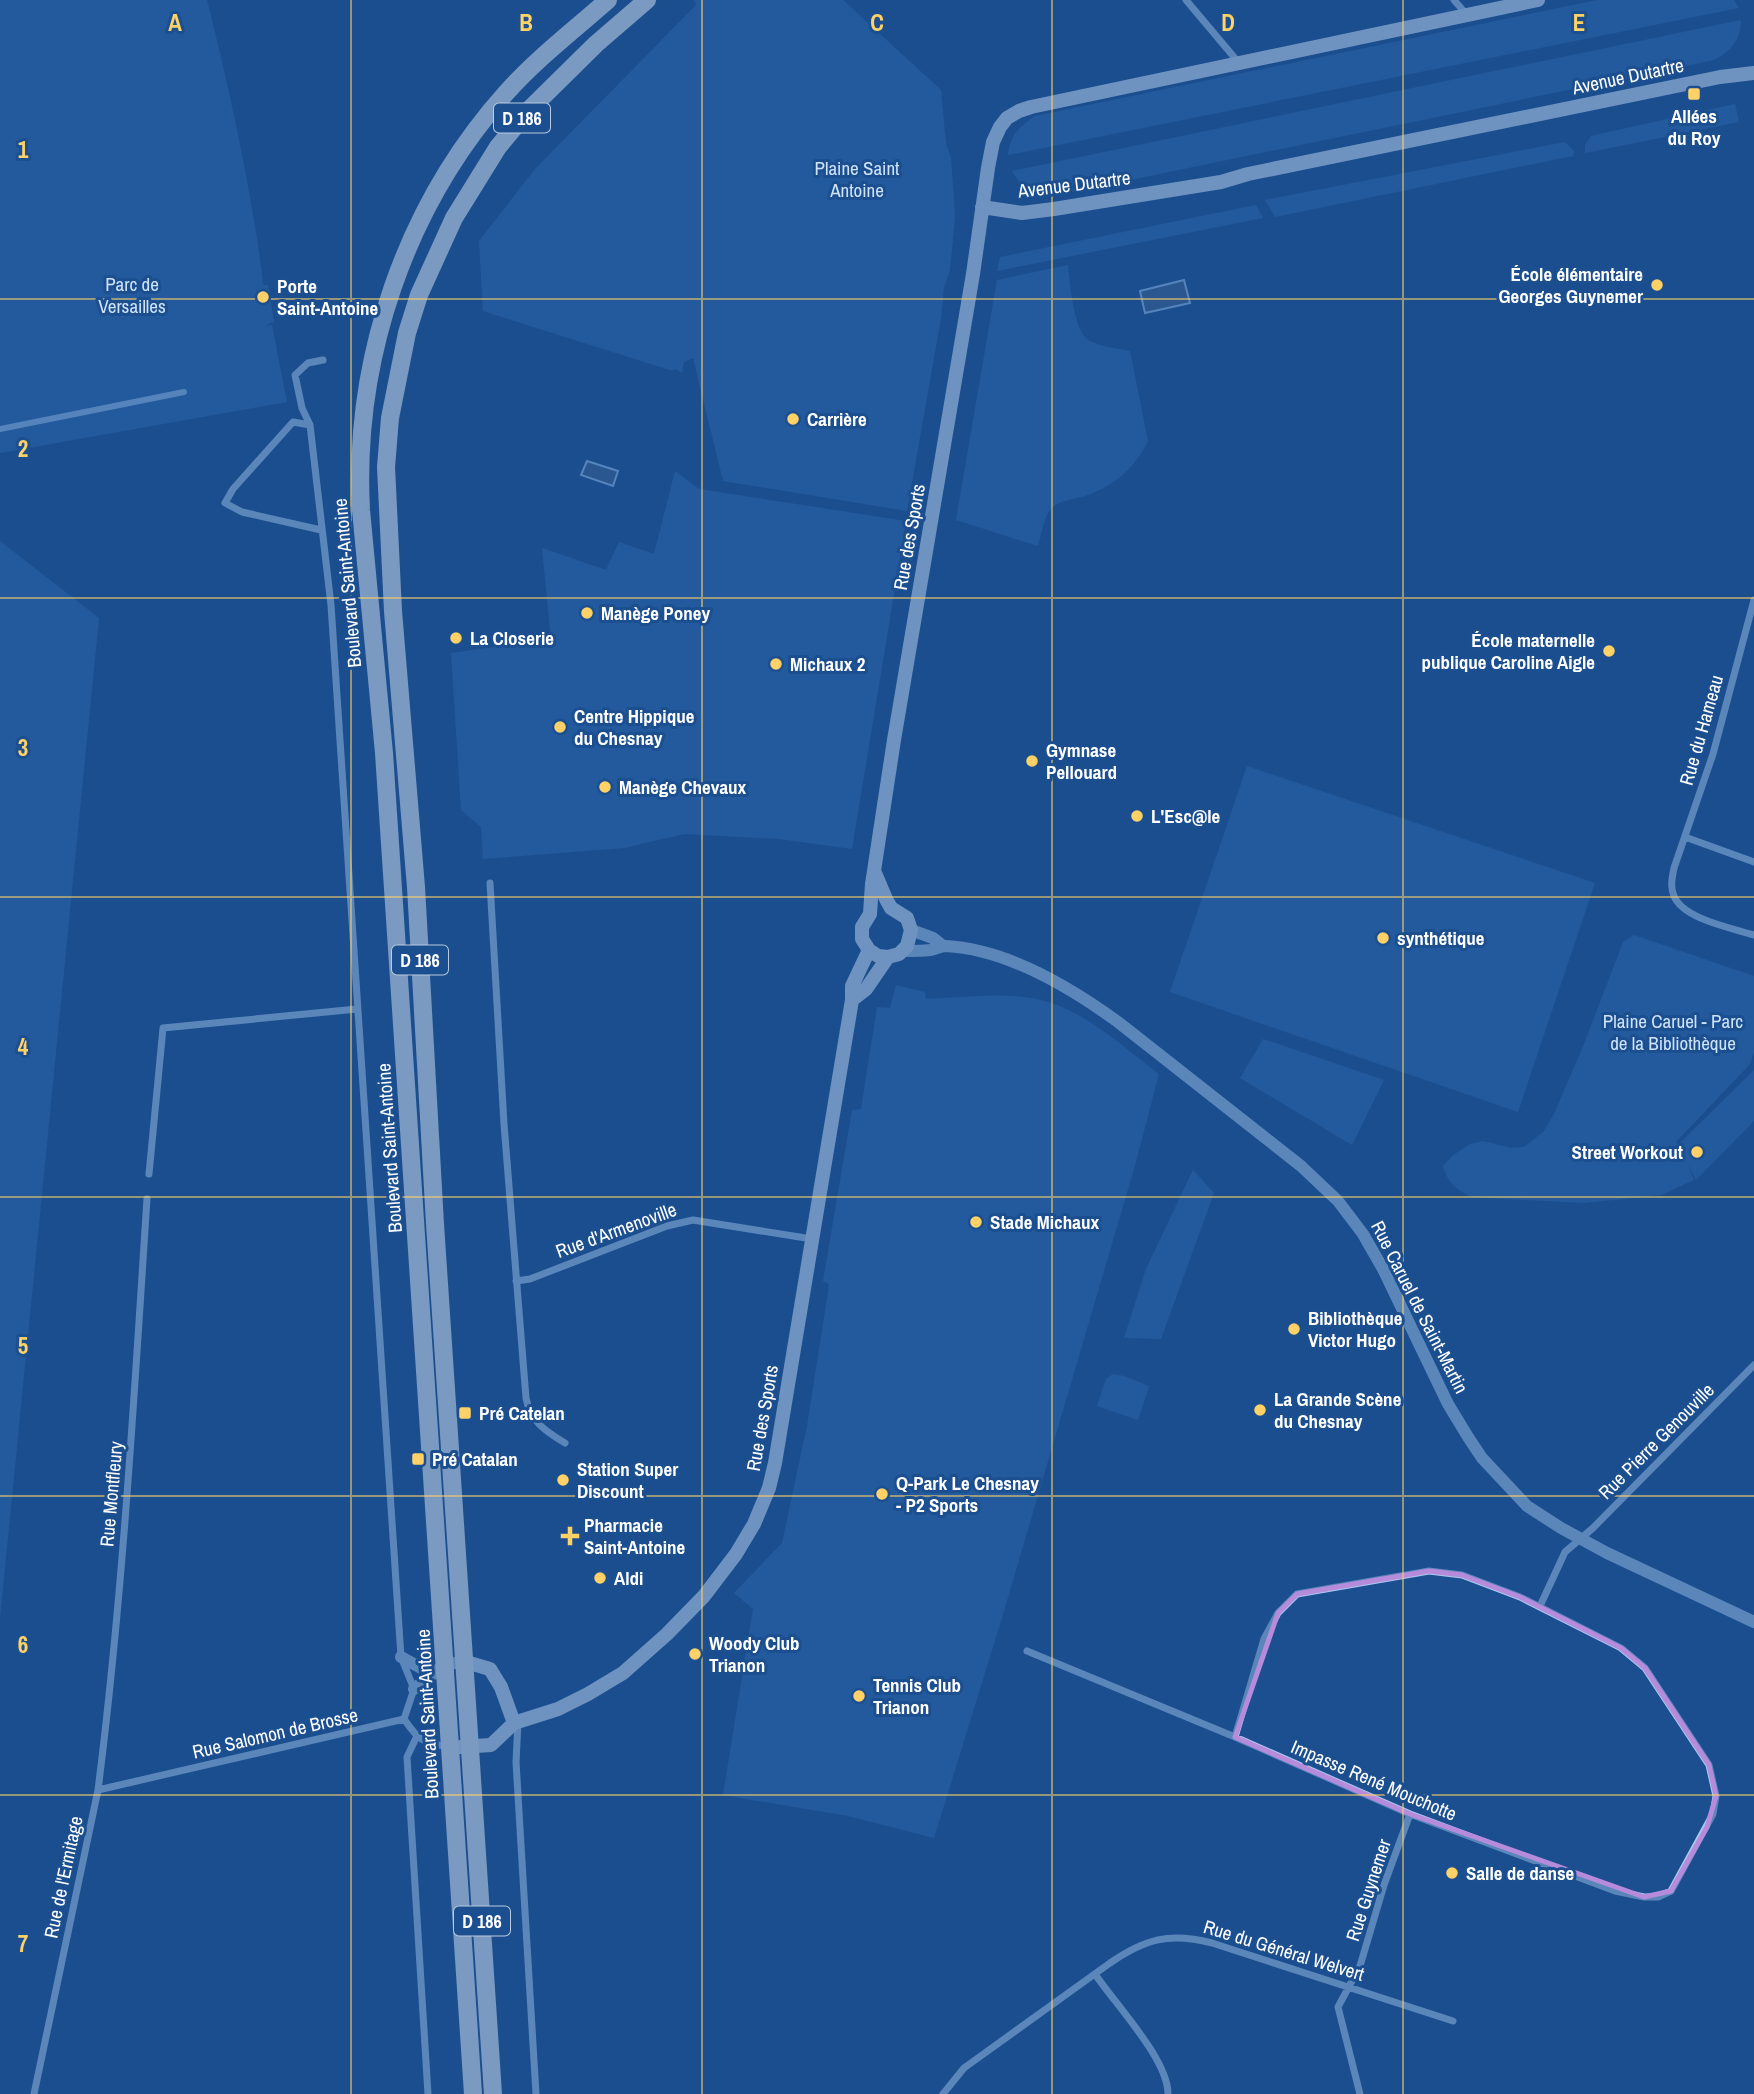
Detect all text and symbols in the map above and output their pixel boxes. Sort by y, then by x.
text: A [168,7,182,38]
text: B [519,7,533,38]
text: C [870,7,884,38]
text: D [1221,7,1235,38]
text: E [1573,7,1585,38]
street label: Avenue Dutartre [1569,52,1686,101]
marker: Allées du Roy [1686,86,1702,102]
place label: Allées du Roy [1668,103,1721,151]
road number: D 186 [494,104,550,132]
text: 1 [18,134,29,165]
park label: Plaine Saint Antoine [815,155,900,203]
street label: Avenue Dutartre [1015,164,1132,204]
place label: École élémentaire Georges Guynemer [1498,261,1643,309]
park label: Parc de Versailles [98,271,166,319]
place label: Porte Saint-Antoine [277,273,379,321]
marker: École élémentaire Georges Guynemer [1649,277,1665,293]
marker: Porte Saint-Antoine [255,289,271,305]
place label: Carrière [807,406,867,432]
marker: Carrière [785,411,801,427]
text: 2 [18,433,28,464]
street label: Rue des Sports [887,482,931,592]
street label: Boulevard Saint-Antoine [327,497,367,669]
place label: Manège Poney [601,600,710,626]
marker: Manège Poney [579,605,595,621]
place label: La Closerie [470,625,554,651]
place label: École maternelle publique Caroline Aigle [1422,627,1595,675]
marker: La Closerie [448,630,464,646]
marker: École maternelle publique Caroline Aigle [1601,643,1617,659]
place label: Michaux 2 [790,651,866,677]
marker: Michaux 2 [768,656,784,672]
street label: Rue du Hameau [1673,672,1729,788]
place label: Centre Hippique du Chesnay [574,703,695,751]
marker: Centre Hippique du Chesnay [552,719,568,735]
text: 3 [18,732,28,763]
place label: Gymnase Pellouard [1046,737,1117,785]
marker: Gymnase Pellouard [1024,753,1040,769]
place label: Manège Chevaux [619,774,747,800]
marker: Manège Chevaux [597,779,613,795]
place label: L'Esc@le [1151,803,1220,829]
marker: L'Esc@le [1129,808,1145,824]
place label: synthétique [1397,925,1485,951]
marker: synthétique [1375,930,1391,946]
road number: D 186 [392,945,448,974]
park label: Plaine Caruel - Parc de la Bibliothèque [1603,1008,1743,1056]
text: 4 [18,1031,29,1062]
street label: Boulevard Saint-Antoine [370,1062,408,1234]
place label: Street Workout [1572,1139,1683,1165]
marker: Street Workout [1689,1144,1705,1160]
street label: Rue d'Armenoville [552,1196,680,1264]
place label: Stade Michaux [990,1209,1099,1235]
marker: Stade Michaux [968,1214,984,1230]
street label: Rue Caruel de Saint-Martin [1365,1216,1475,1398]
place label: Bibliothèque Victor Hugo [1308,1305,1403,1353]
marker: Bibliothèque Victor Hugo [1286,1321,1302,1337]
text: 5 [18,1330,28,1361]
street label: Rue des Sports [740,1363,784,1473]
street label: Rue Pierre Genouville [1592,1377,1720,1505]
place label: La Grande Scène du Chesnay [1274,1386,1402,1434]
place label: Pré Catelan [479,1400,565,1426]
marker: La Grande Scène du Chesnay [1252,1402,1268,1418]
marker: Pré Catelan [457,1405,473,1421]
street label: Rue Montfleury [93,1440,129,1548]
place label: Pré Catalan [432,1446,518,1472]
marker: Pré Catalan [410,1451,426,1467]
place label: Station Super Discount [577,1456,678,1504]
place label: Q-Park Le Chesnay - P2 Sports [896,1470,1039,1518]
marker: Station Super Discount [555,1472,571,1488]
marker: Q-Park Le Chesnay - P2 Sports [874,1486,890,1502]
place label: Pharmacie Saint-Antoine [584,1512,686,1560]
marker: Pharmacie Saint-Antoine [562,1528,578,1544]
place label: Aldi [614,1565,643,1591]
marker: Aldi [592,1570,608,1586]
text: 6 [18,1629,28,1660]
street label: Boulevard Saint-Antoine [410,1629,444,1799]
place label: Woody Club Trianon [709,1630,800,1678]
marker: Woody Club Trianon [687,1646,703,1662]
place label: Tennis Club Trianon [873,1672,961,1720]
marker: Tennis Club Trianon [851,1688,867,1704]
street label: Rue Salomon de Brosse [190,1701,360,1765]
street label: Impasse René Mouchotte [1287,1733,1461,1827]
street label: Rue de l'Ermitage [37,1814,89,1940]
street label: Rue Guynemer [1339,1835,1397,1944]
place label: Salle de danse [1466,1860,1575,1886]
marker: Salle de danse [1444,1865,1460,1881]
road number: D 186 [454,1907,510,1936]
street label: Rue du Général Welvert [1200,1913,1368,1987]
text: 7 [18,1928,28,1959]

